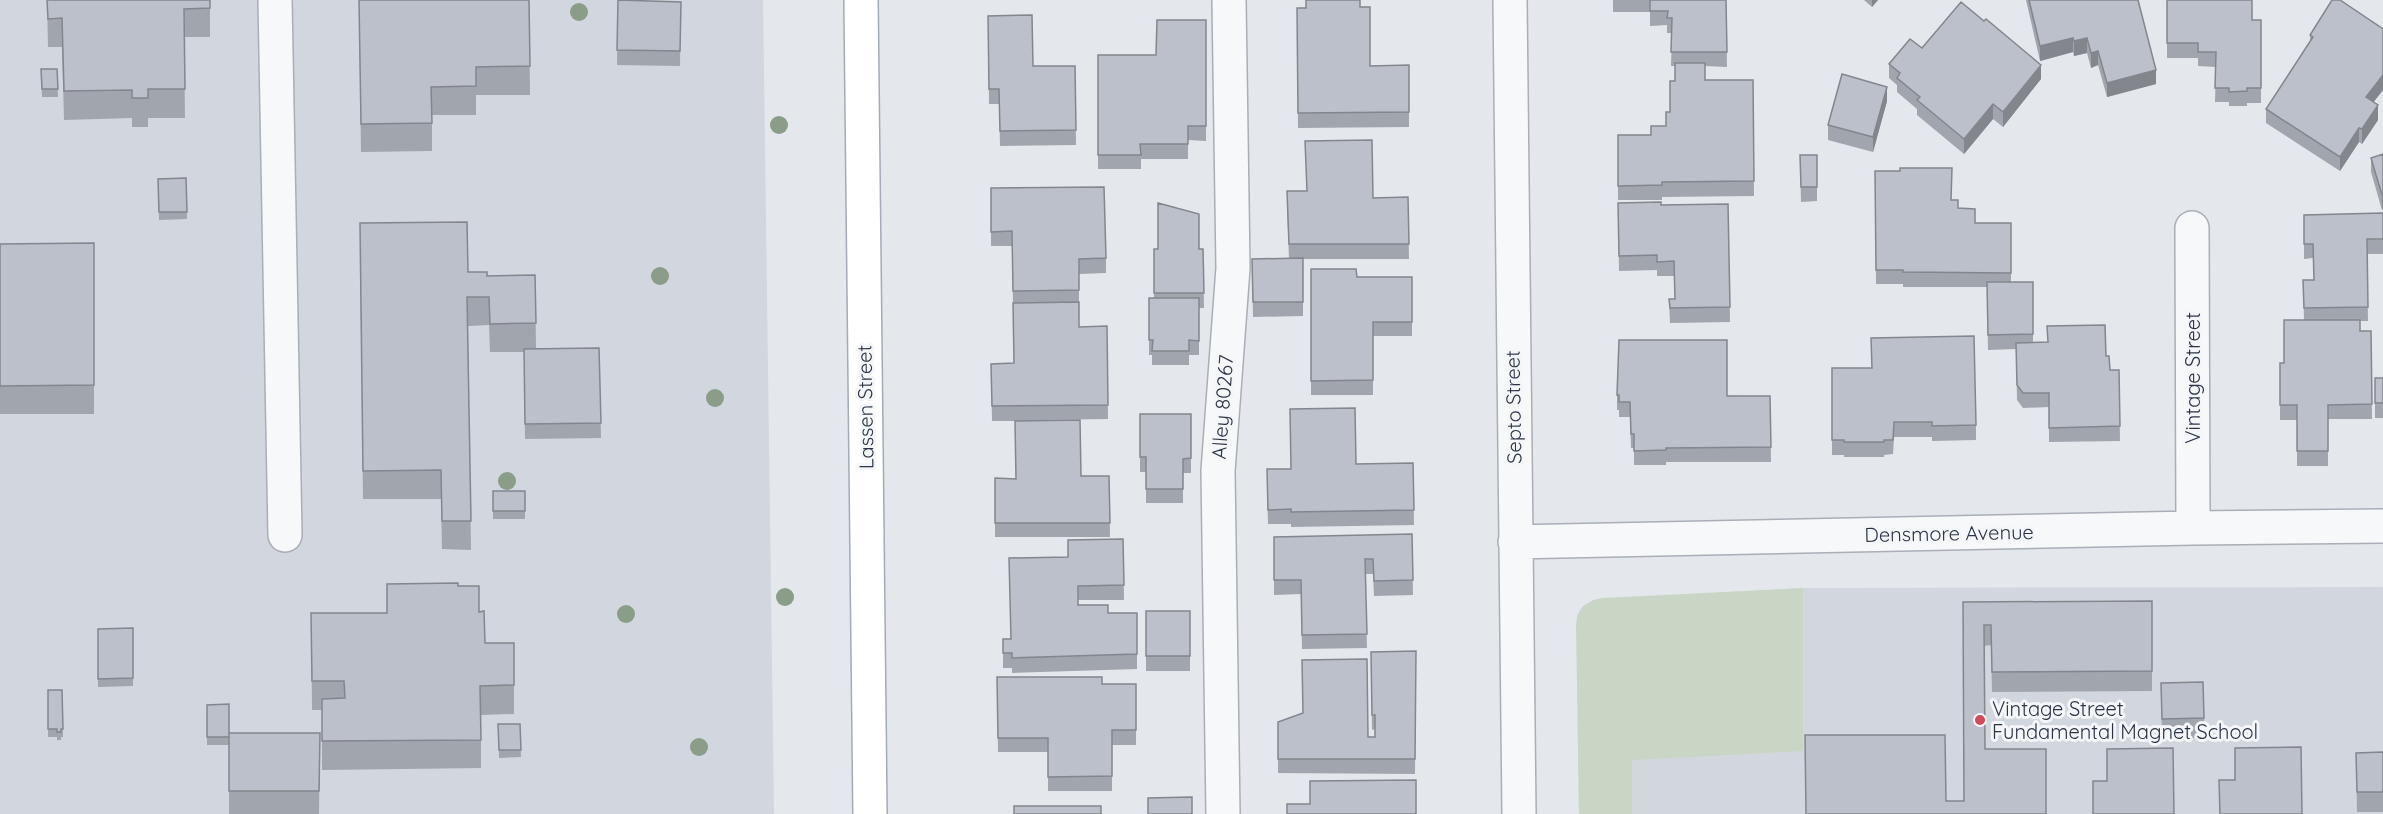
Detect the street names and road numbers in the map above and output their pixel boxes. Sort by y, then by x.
street label: Vintage Street [2180,312,2205,444]
street label: Lassen Street [851,344,879,469]
street label: Septo Street [1500,350,1526,464]
street label: Alley 80267 [1206,354,1238,460]
street label: Densmore Avenue [1864,519,2034,547]

